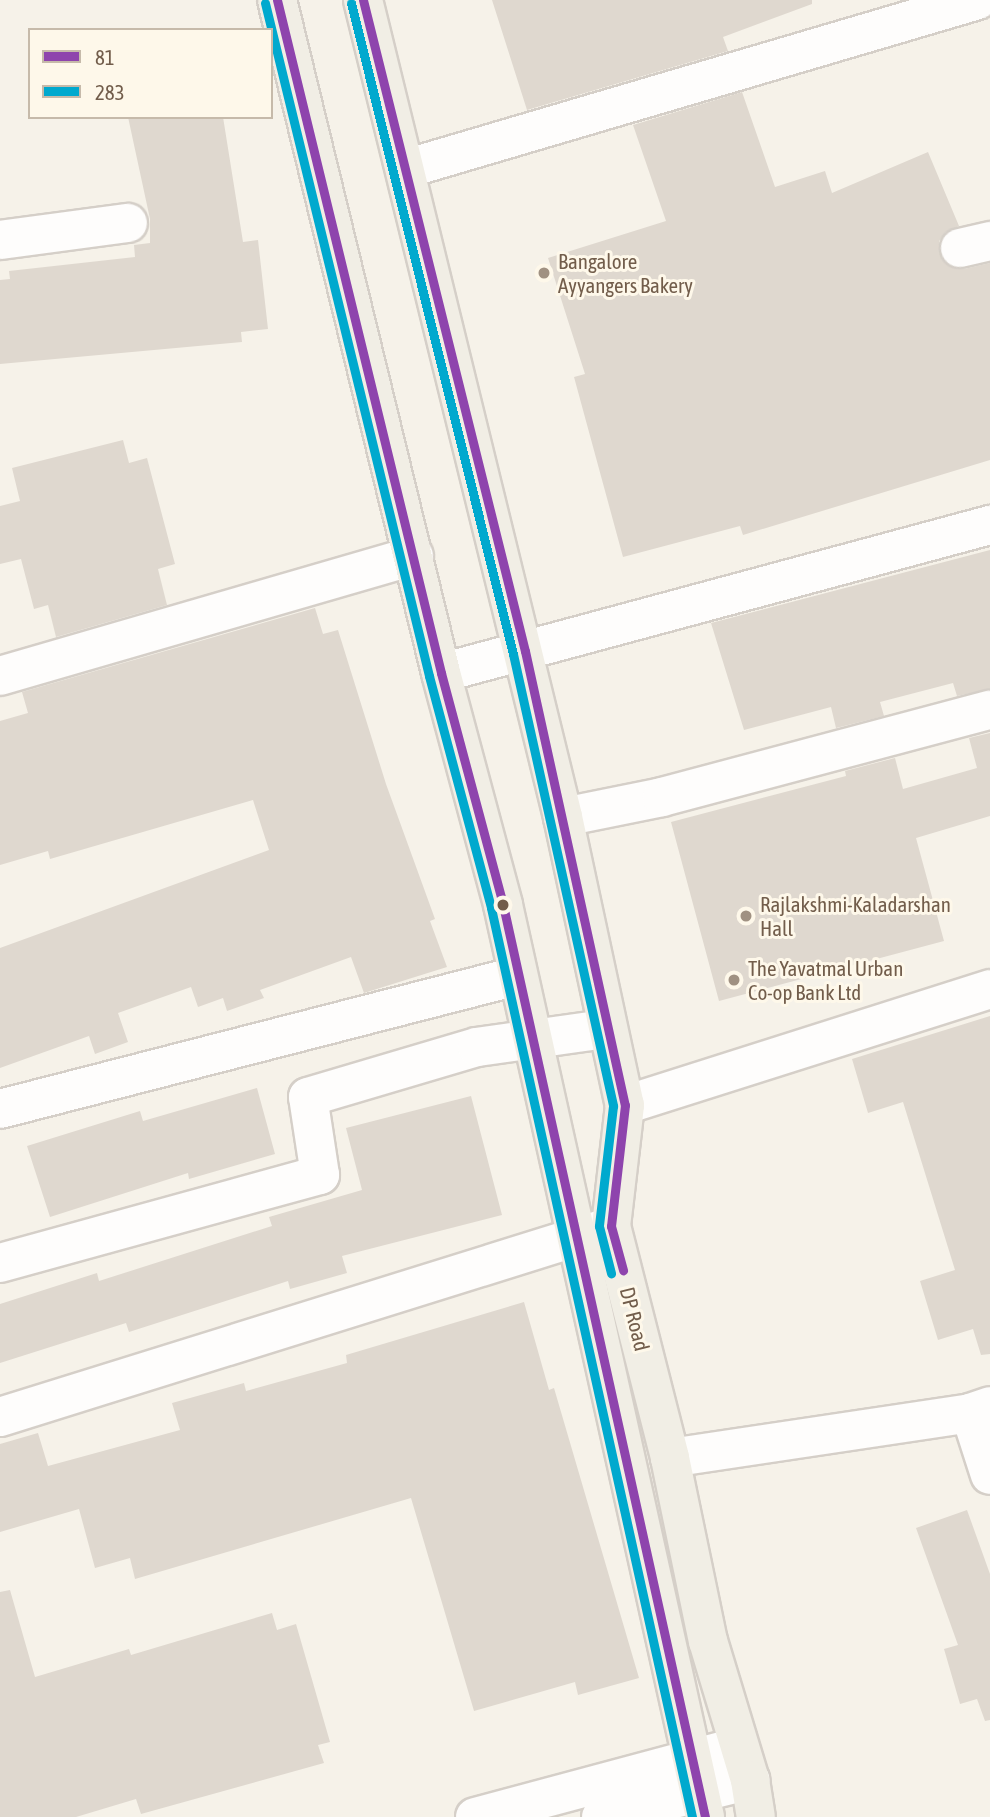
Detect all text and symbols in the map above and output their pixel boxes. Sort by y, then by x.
legend [28,28,273,119]
text: 81 [95,45,115,69]
text: 283 [95,80,125,104]
place label: Bangalore Ayyangers Bakery [558,248,693,298]
marker: Bangalore Ayyangers Bakery [536,265,552,281]
place label: Rajlakshmi-Kaladarshan Hall [760,891,951,941]
unlabelled marker [496,898,510,912]
marker: Rajlakshmi-Kaladarshan Hall [738,908,754,924]
place label: The Yavatmal Urban Co-op Bank Ltd [748,955,903,1005]
marker: The Yavatmal Urban Co-op Bank Ltd [726,972,742,988]
street label: DP Road [615,1284,655,1354]

